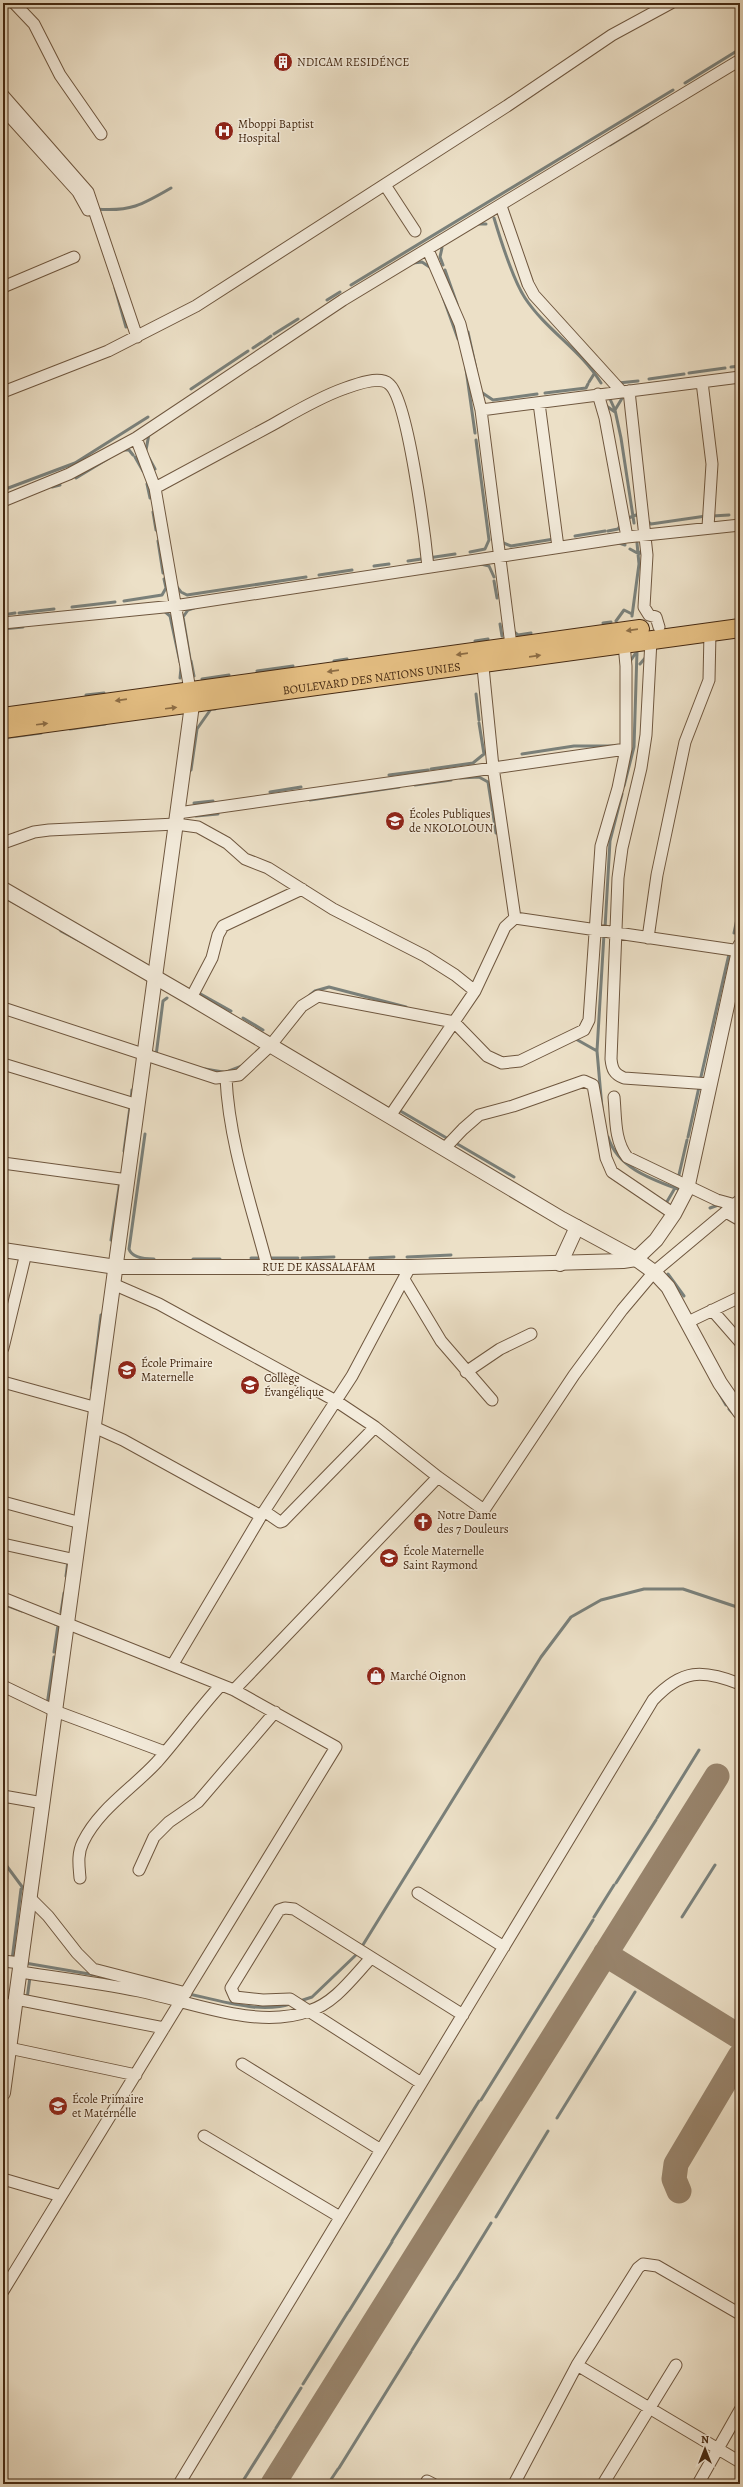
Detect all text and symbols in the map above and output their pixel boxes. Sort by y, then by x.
building icon: NDICAM RESIDÉNCE [272,51,294,73]
place label: NDICAM RESIDÉNCE [297,54,409,70]
place label: Mboppi Baptist Hospital [238,116,314,146]
hospital icon: Mboppi Baptist Hospital [213,120,235,142]
one-way arrow [626,627,638,633]
one-way arrow [455,651,468,657]
one-way arrow [529,653,541,659]
street label: BOULEVARD DES NATIONS UNIES [282,658,462,699]
one-way arrow [327,668,339,674]
one-way arrow [115,697,127,703]
one-way arrow [165,705,177,711]
one-way arrow [36,721,48,727]
place label: Écoles Publiques de NKOLOLOUN [409,806,493,836]
school or university icon: Écoles Publiques de NKOLOLOUN [384,810,406,832]
street label: RUE DE KASSALAFAM [262,1259,375,1275]
place label: École Primaire Maternelle [141,1355,213,1385]
school or university icon: École Primaire Maternelle [116,1359,138,1381]
place label: Collège Évangélique [264,1370,324,1400]
school or university icon: Collège Évangélique [239,1374,261,1396]
place label: Notre Dame des 7 Douleurs [437,1507,509,1537]
church icon: Notre Dame des 7 Douleurs [412,1511,434,1533]
place label: École Maternelle Saint Raymond [403,1543,484,1573]
school or university icon: École Maternelle Saint Raymond [378,1547,400,1569]
shop icon: Marché Oignon [365,1665,387,1687]
place label: Marché Oignon [390,1668,467,1684]
place label: École Primaire et Maternelle [72,2091,144,2121]
school or university icon: École Primaire et Maternelle [47,2095,69,2117]
north arrow [685,2429,725,2469]
text: N [701,2432,709,2447]

